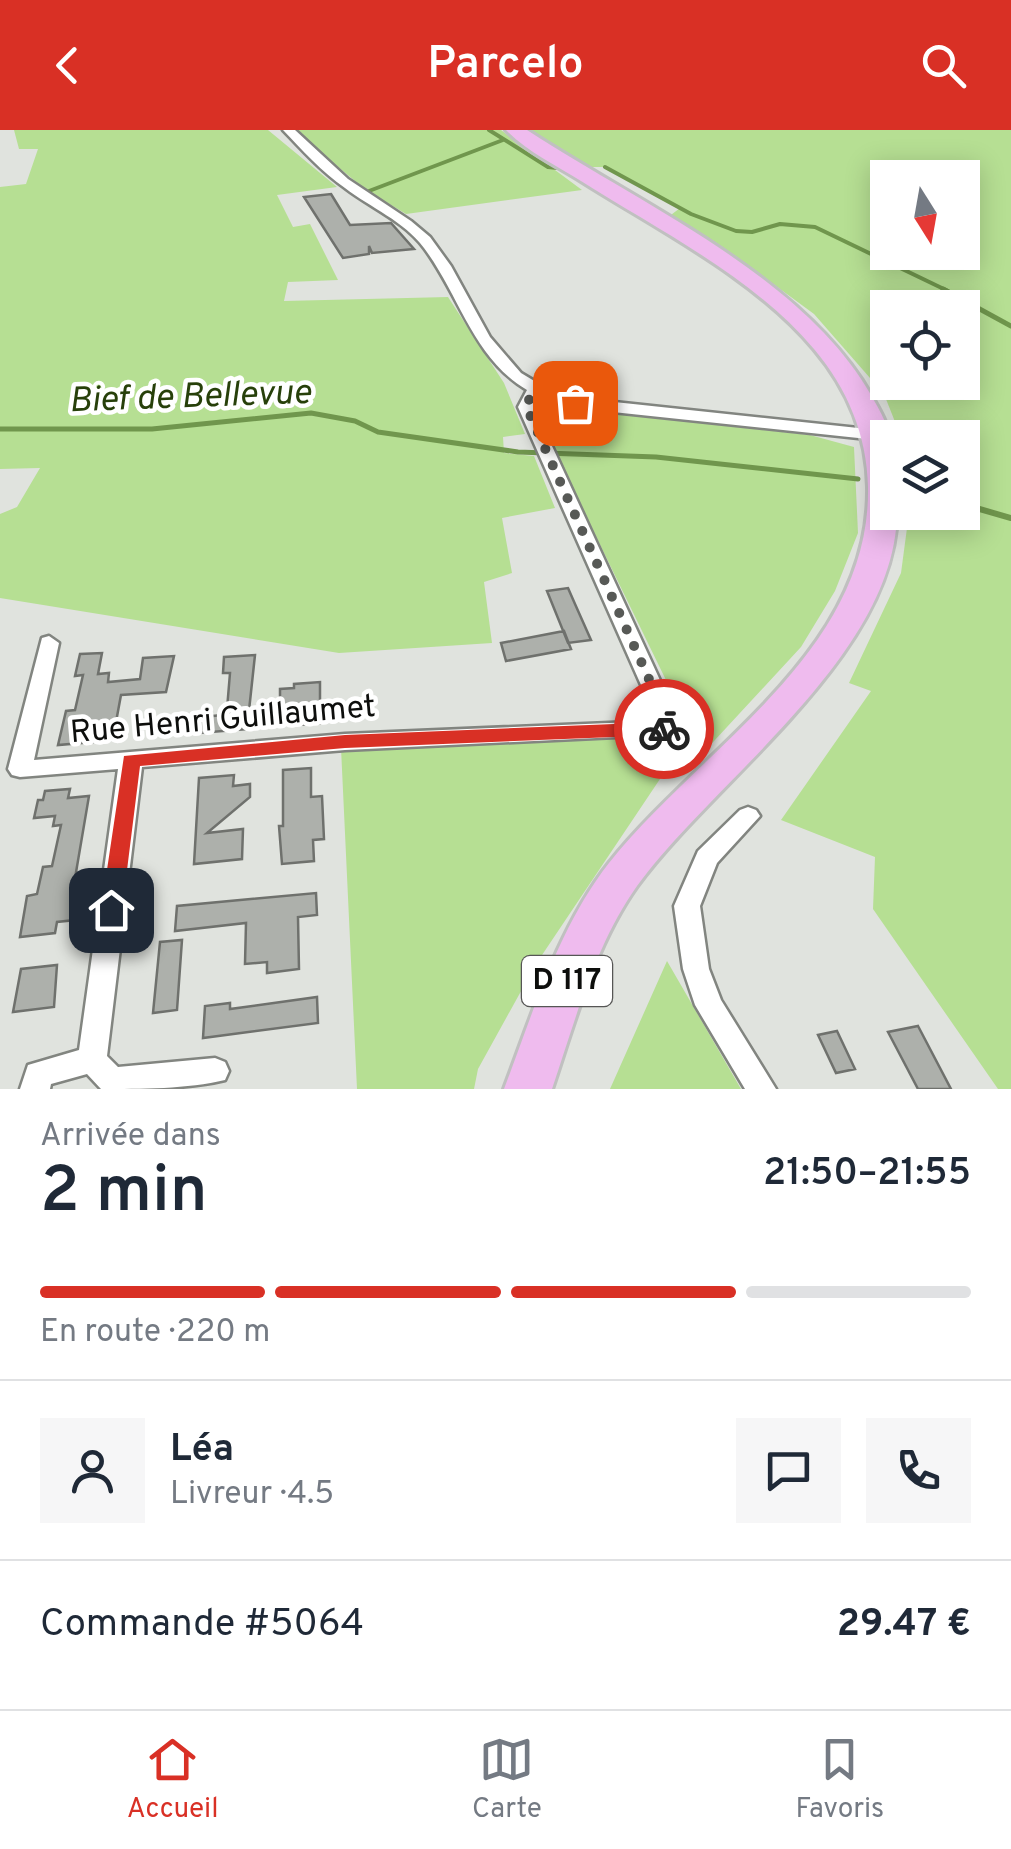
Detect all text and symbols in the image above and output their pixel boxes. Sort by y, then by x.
text: Parcelo [427,37,584,94]
icon: back [40,38,95,93]
icon: search [916,38,971,93]
north arrow [870,160,980,270]
map controls [870,160,980,530]
button: locate [870,290,980,400]
pin [533,361,618,446]
water label: Bief de Bellevue [68,372,313,424]
icon: bag [548,376,603,431]
button: layers [870,420,980,530]
courier [614,679,714,779]
street label: Rue Henri Guillaumet [69,688,377,754]
icon: bike [637,702,692,757]
pin [69,868,154,953]
icon: home [84,883,139,938]
road number: D 117 [522,956,612,1006]
text: Arrivée dans [40,1117,221,1157]
text: 21:50–21:55 [763,1150,971,1199]
text: 2 min [40,1153,208,1235]
text: En route · 220 m [40,1313,270,1353]
button: person [40,1418,145,1523]
button: chat [736,1418,841,1523]
button: phone [866,1418,971,1523]
text: Léa [170,1426,234,1475]
text: Livreur · 4.5 [170,1475,334,1515]
text: Commande #5064 [40,1601,364,1650]
text: 29.47 € [837,1601,971,1650]
tab: Accueil [127,1732,219,1828]
tab: Carte [472,1732,542,1828]
tab: Favoris [795,1732,884,1828]

